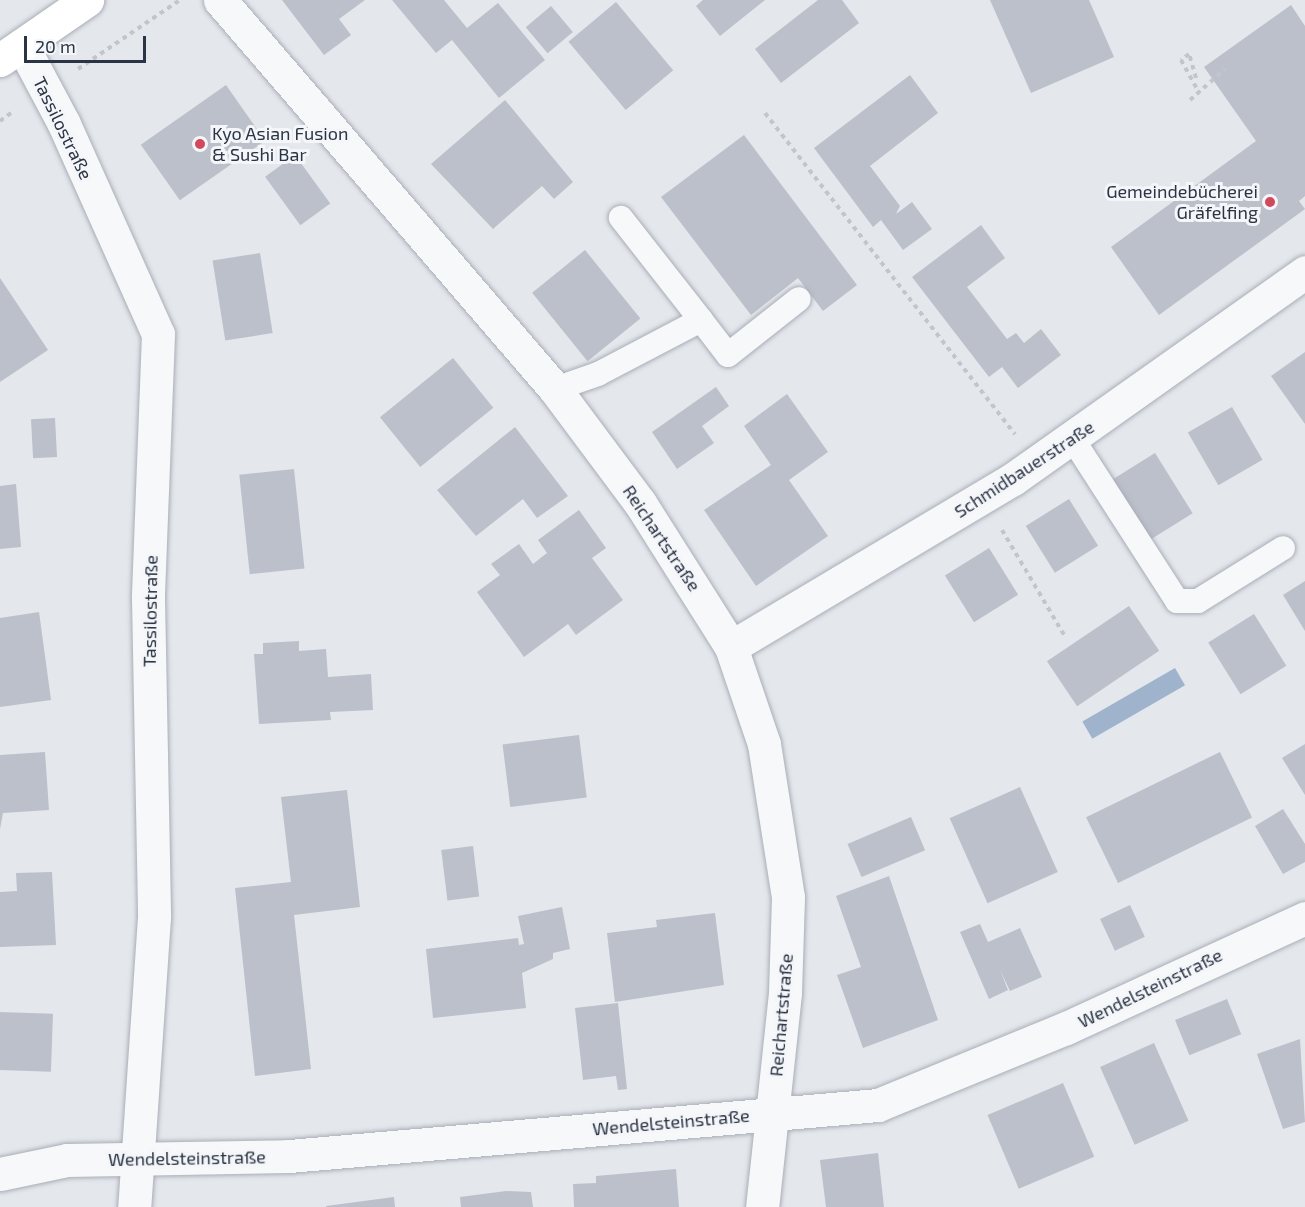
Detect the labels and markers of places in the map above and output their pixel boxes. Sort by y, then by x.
place label: Kyo Asian Fusion & Sushi Bar [212,123,349,166]
marker: Kyo Asian Fusion & Sushi Bar [193,137,207,151]
place label: Gemeindebücherei Gräfelfing [1106,181,1258,224]
marker: Gemeindebücherei Gräfelfing [1263,195,1277,209]

